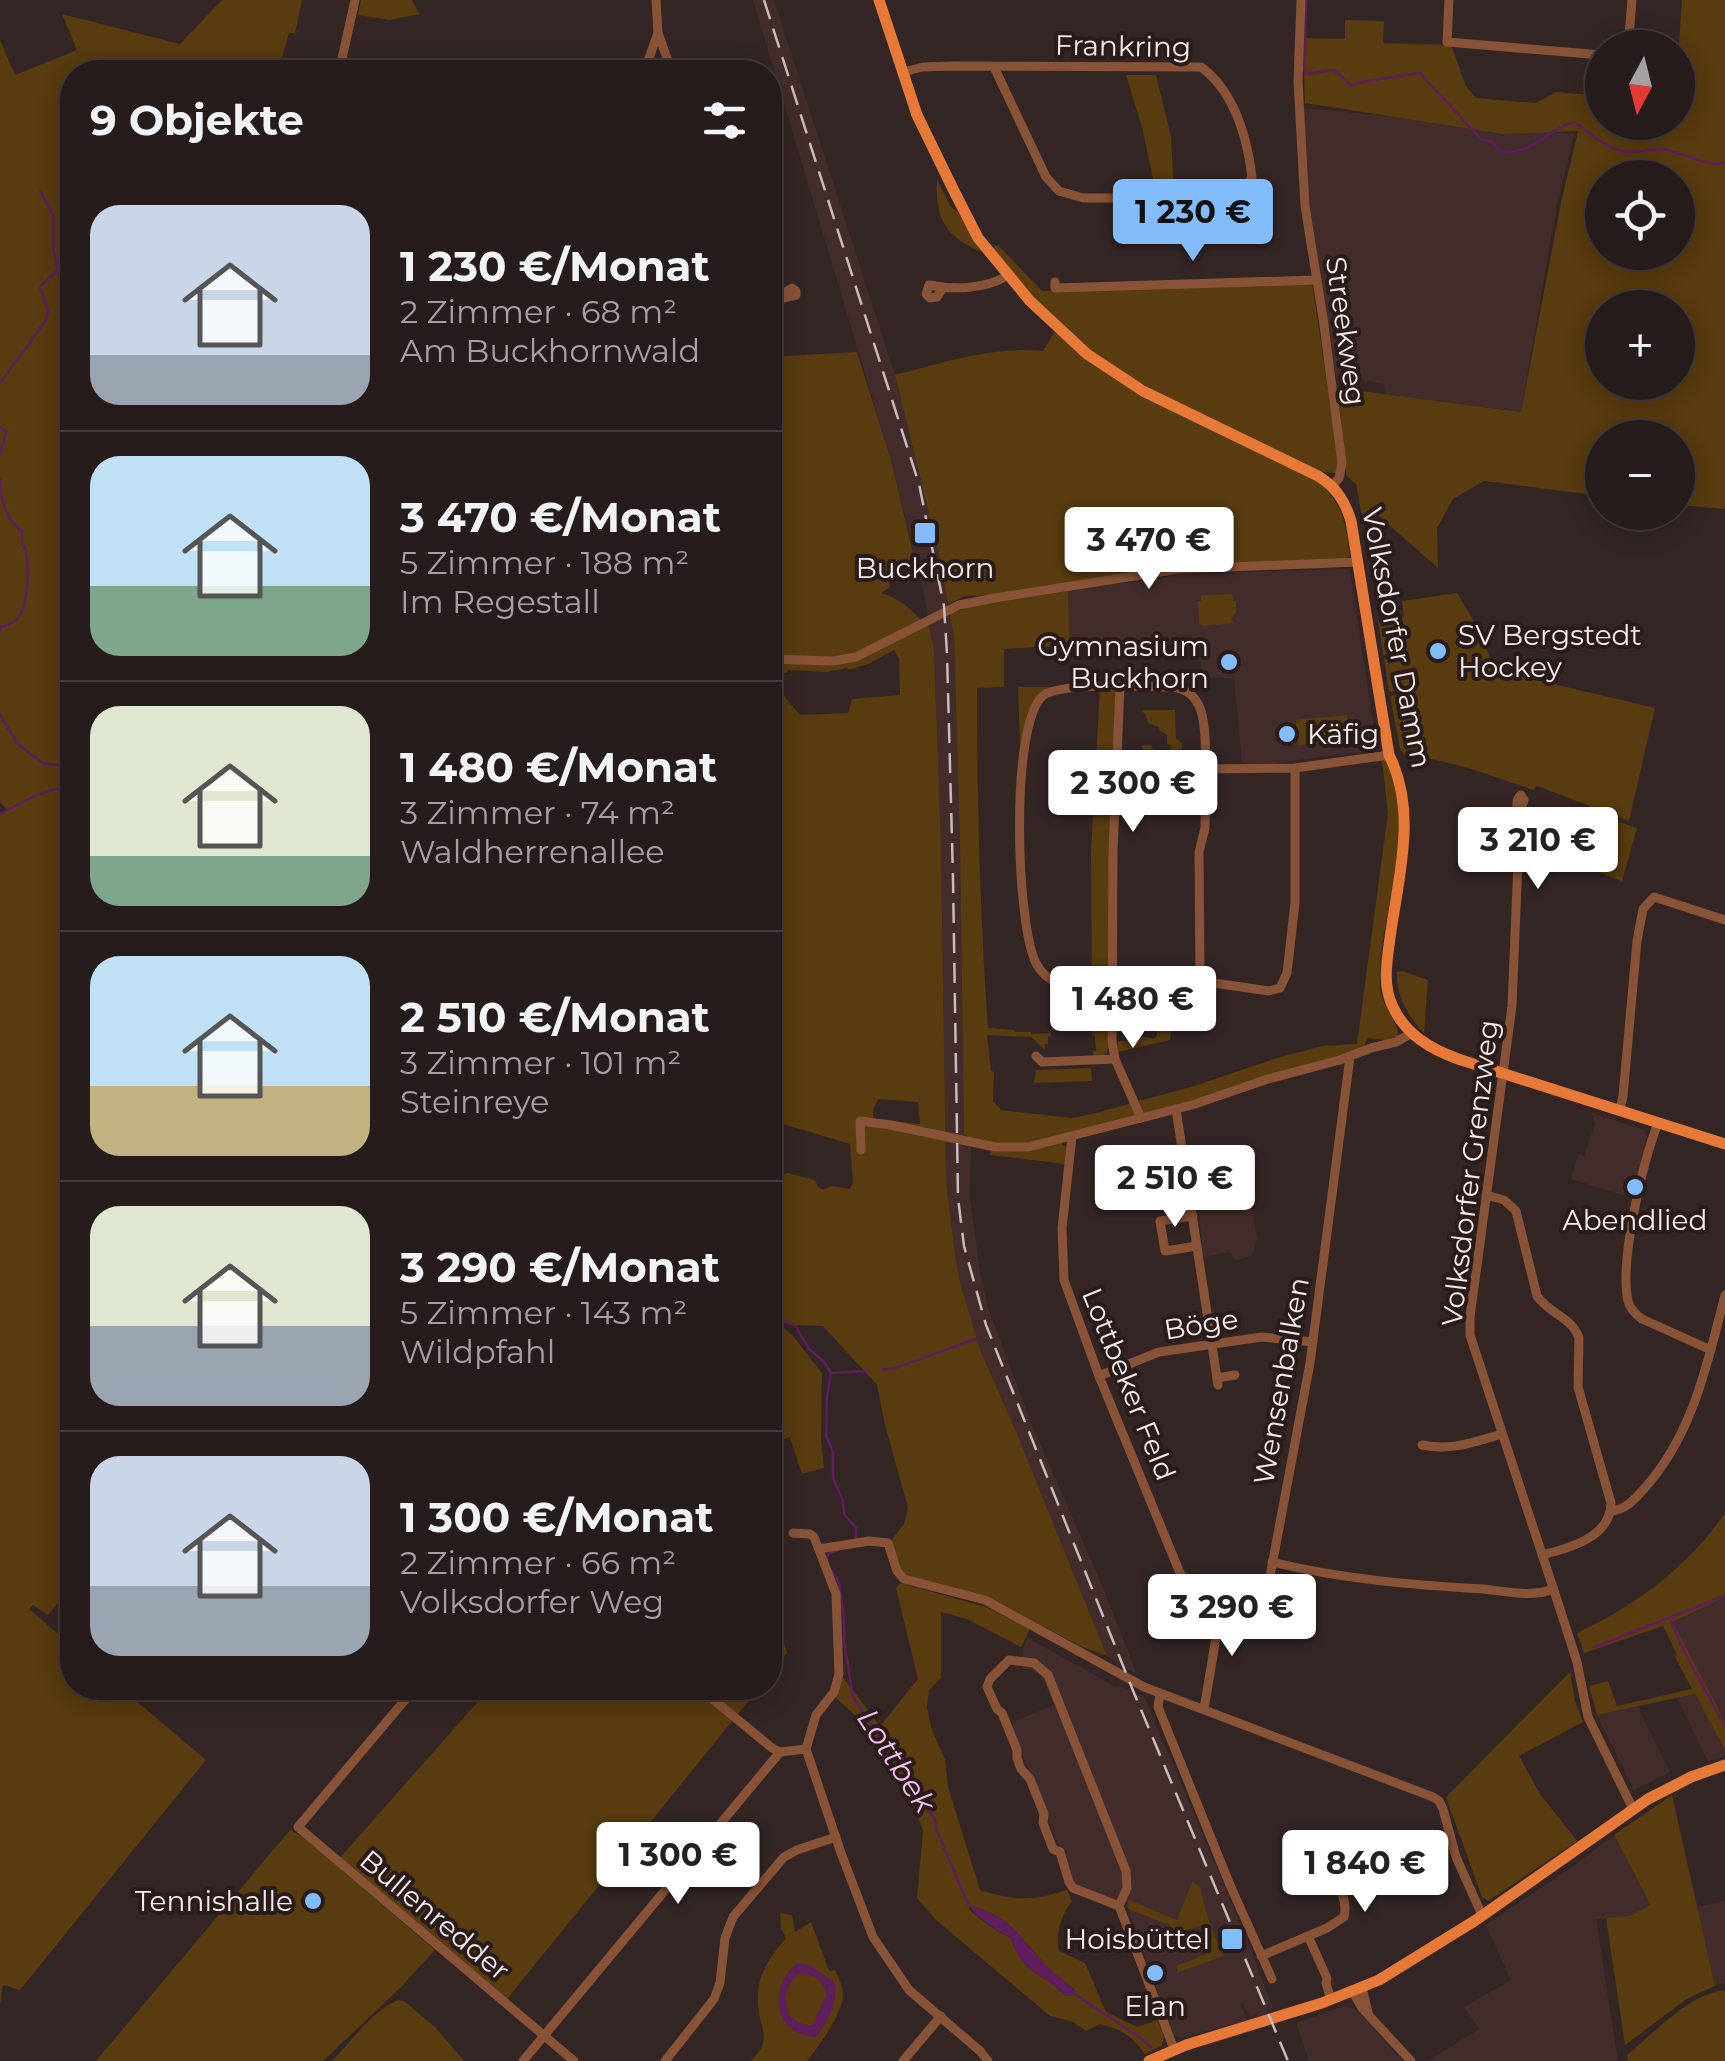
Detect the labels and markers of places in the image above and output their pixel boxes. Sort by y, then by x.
pin: 1 230 € [1101,179,1285,264]
pin: 3 470 € [1057,507,1241,592]
marker: Buckhorn [912,520,938,546]
place label: Buckhorn [856,551,994,585]
place label: SV Bergstedt Hockey [1458,618,1642,684]
place label: Gymnasium Buckhorn [1037,629,1209,695]
marker: SV Bergstedt Hockey [1427,640,1449,662]
marker: Gymnasium Buckhorn [1218,651,1240,673]
place label: Käfig [1307,717,1379,751]
marker: Käfig [1276,723,1298,745]
pin: 2 300 € [1041,750,1225,835]
pin: 3 210 € [1446,807,1630,892]
pin: 1 480 € [1041,966,1225,1051]
pin: 2 510 € [1083,1145,1267,1230]
marker: Abendlied [1624,1176,1646,1198]
place label: Abendlied [1563,1203,1707,1237]
pin: 3 290 € [1140,1574,1324,1659]
pin: 1 300 € [586,1822,770,1907]
pin: 1 840 € [1273,1830,1457,1915]
place label: Tennishalle [135,1884,293,1918]
marker: Tennishalle [302,1890,324,1912]
place label: Hoisbüttel [1064,1922,1210,1956]
marker: Hoisbüttel [1219,1926,1245,1952]
marker: Elan [1144,1962,1166,1984]
place label: Elan [1124,1989,1186,2023]

